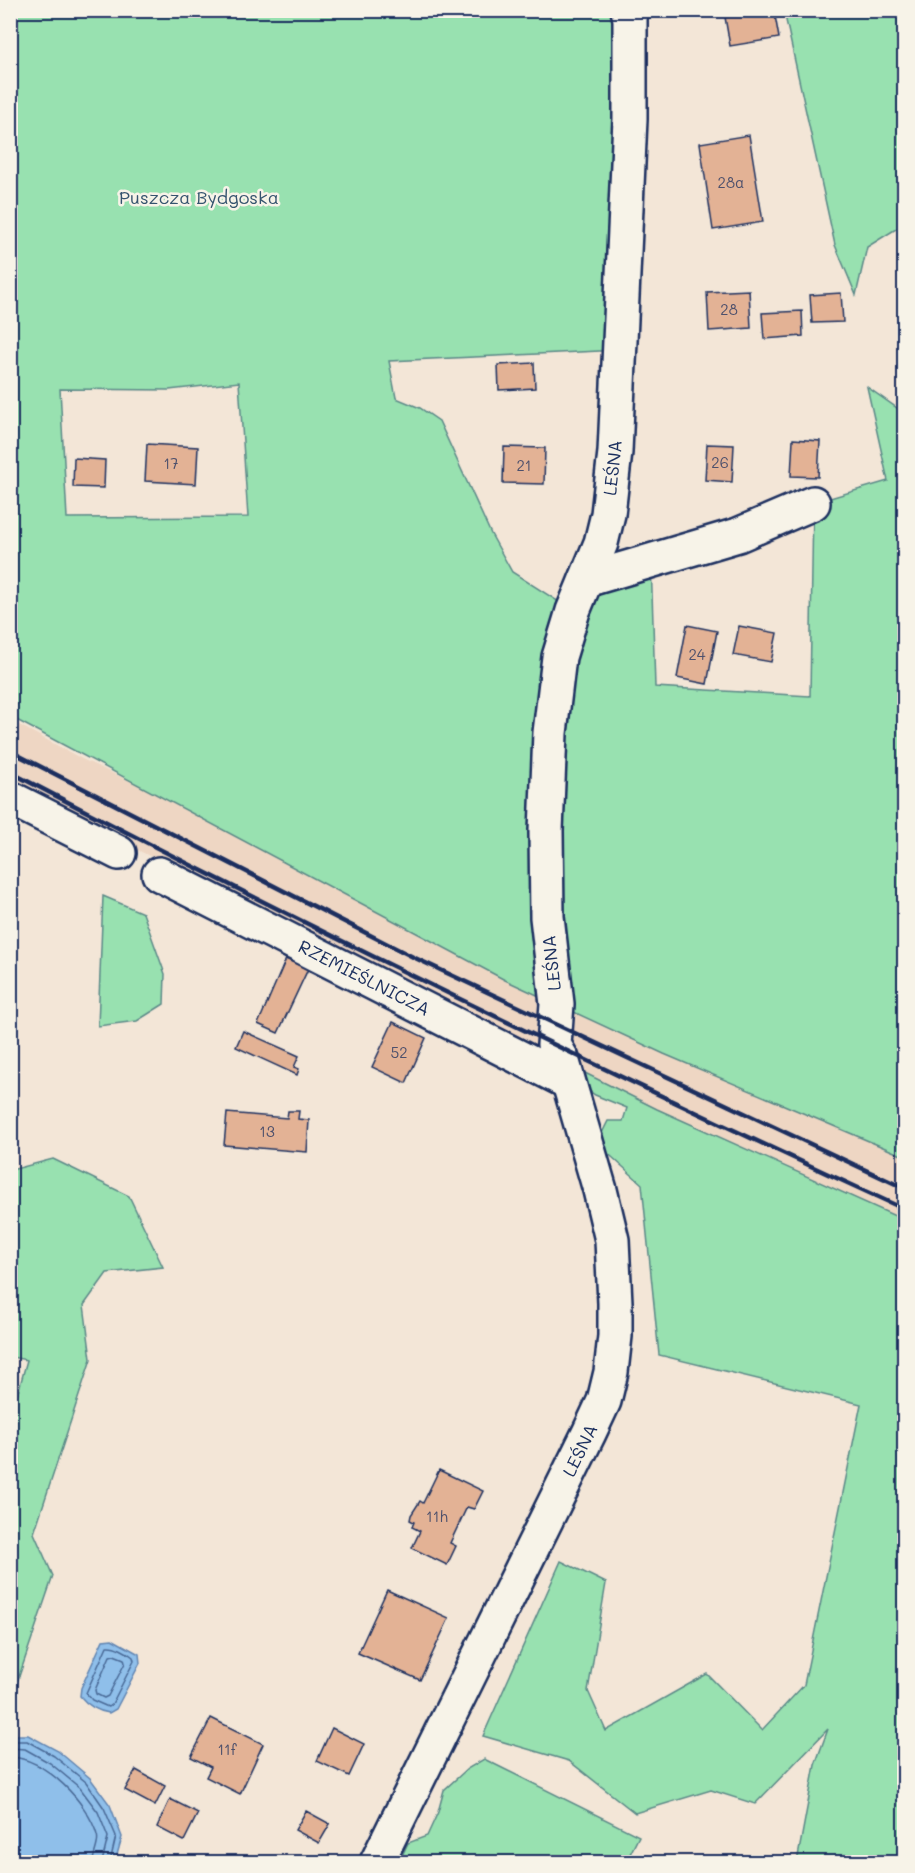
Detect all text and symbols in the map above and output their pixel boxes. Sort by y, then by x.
house number: 28a [718,172,744,192]
park label: Puszcza Bydgoska [119,185,279,209]
house number: 28 [720,299,738,319]
street label: LEŚNA [597,440,627,497]
house number: 26 [711,452,729,472]
house number: 17 [163,453,179,473]
house number: 21 [516,455,532,475]
house number: 24 [688,644,706,664]
street label: RZEMIEŚLNICZA [294,934,434,1021]
street label: LEŚNA [536,934,566,992]
house number: 52 [390,1042,408,1062]
house number: 13 [259,1121,275,1141]
street label: LEŚNA [556,1420,602,1480]
house number: 11h [426,1506,448,1526]
house number: 11f [217,1739,238,1759]

